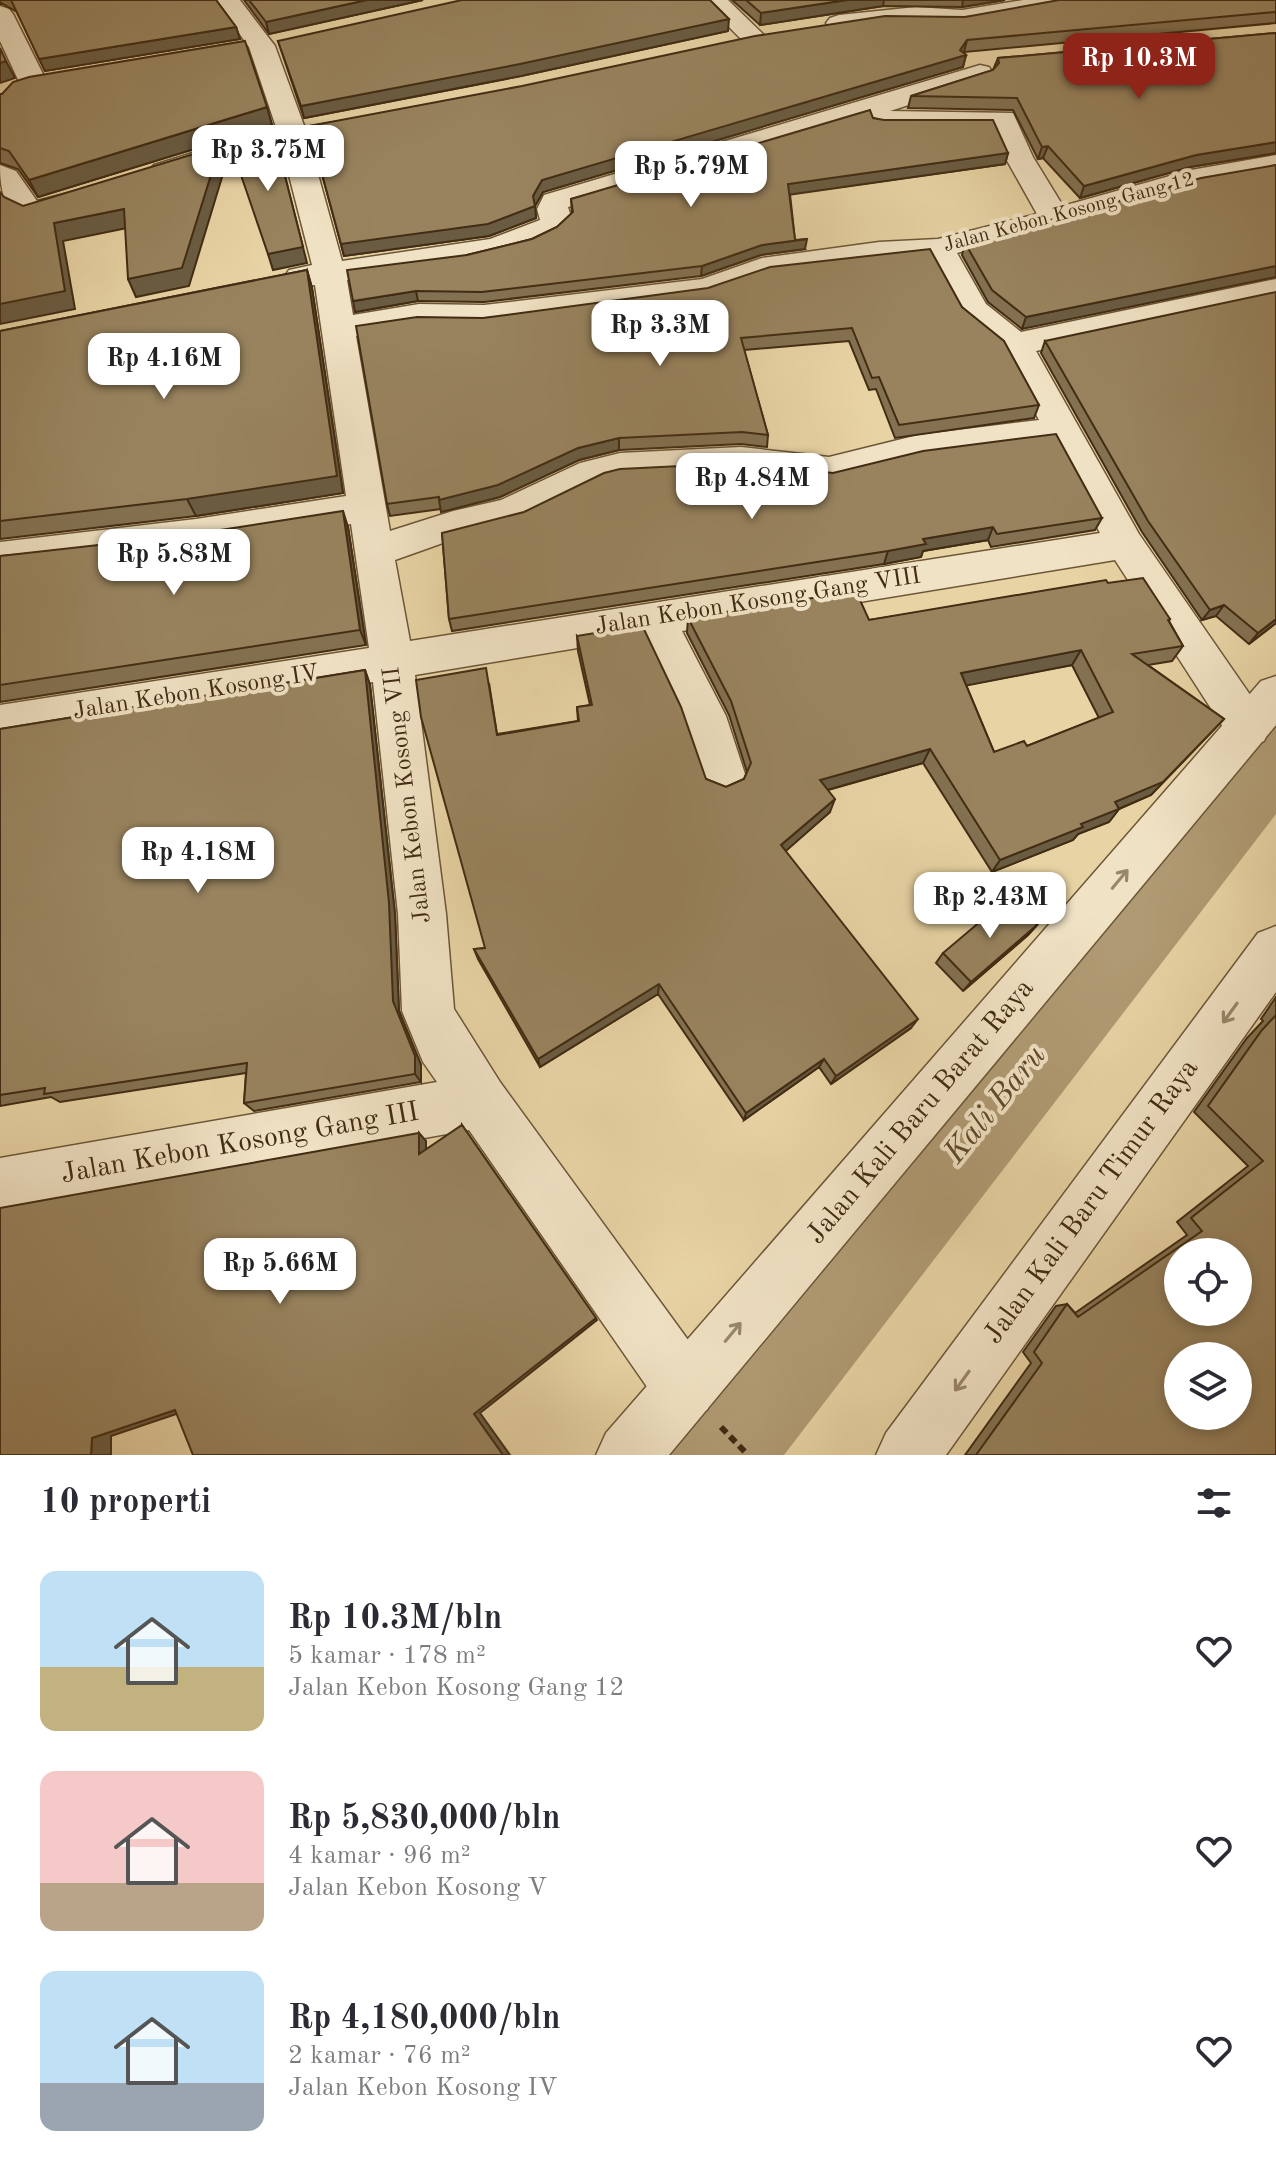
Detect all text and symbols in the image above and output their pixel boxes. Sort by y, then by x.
pin: Rp 10.3M [1056,33,1222,101]
text: Rp 10.3M [1081,46,1197,72]
pin: Rp 3.75M [185,125,351,193]
text: Rp 3.75M [210,138,326,164]
pin: Rp 5.79M [608,141,774,209]
text: Rp 5.79M [633,154,749,180]
street label: Jalan Kebon Kosong Gang 12 [941,170,1197,256]
pin: Rp 3.3M [586,300,734,368]
text: Rp 3.3M [610,313,710,339]
pin: Rp 4.16M [81,333,247,401]
text: Rp 4.16M [106,346,222,372]
pin: Rp 4.84M [669,453,835,521]
text: Rp 4.84M [694,466,810,492]
pin: Rp 5.83M [91,529,257,597]
text: Rp 5.83M [116,542,232,568]
street label: Jalan Kebon Kosong Gang VIII [593,564,923,640]
street label: Jalan Kebon Kosong IV [71,662,321,724]
street label: Jalan Kebon Kosong VII [380,665,436,925]
pin: Rp 4.18M [115,827,281,895]
text: Rp 4.18M [140,840,256,866]
one-way arrow [1111,869,1129,889]
pin: Rp 2.43M [907,872,1073,940]
text: Rp 2.43M [932,885,1048,911]
street label: Jalan Kali Baru Barat Raya [802,974,1040,1250]
one-way arrow [1222,1001,1238,1023]
water label: Kali Baru [938,1040,1053,1171]
street label: Jalan Kali Baru Timur Raya [980,1055,1205,1349]
street label: Jalan Kebon Kosong Gang III [59,1099,421,1189]
pin: Rp 5.66M [197,1238,363,1306]
map controls [1164,1238,1252,1430]
button: locate [1164,1238,1252,1326]
text: Rp 5.66M [222,1251,338,1277]
one-way arrow [724,1322,742,1343]
button: layers [1164,1342,1252,1430]
one-way arrow [953,1370,970,1392]
icon: filters [1192,1481,1236,1525]
text: 10 properti [40,1486,211,1520]
text: Rp 10.3M/bln [288,1602,502,1636]
icon: home [104,1603,200,1699]
icon: heart [1192,1629,1236,1673]
text: 5 kamar · 178 m² [288,1643,486,1669]
text: Jalan Kebon Kosong Gang 12 [288,1675,624,1701]
text: Rp 5,830,000/bln [288,1802,561,1836]
icon: home [104,1803,200,1899]
icon: heart [1192,1829,1236,1873]
text: 4 kamar · 96 m² [288,1843,471,1869]
text: Jalan Kebon Kosong V [288,1875,547,1901]
text: Rp 4,180,000/bln [288,2002,561,2036]
icon: home [104,2003,200,2099]
icon: heart [1192,2029,1236,2073]
text: 2 kamar · 76 m² [288,2043,471,2069]
text: Jalan Kebon Kosong IV [288,2075,558,2101]

